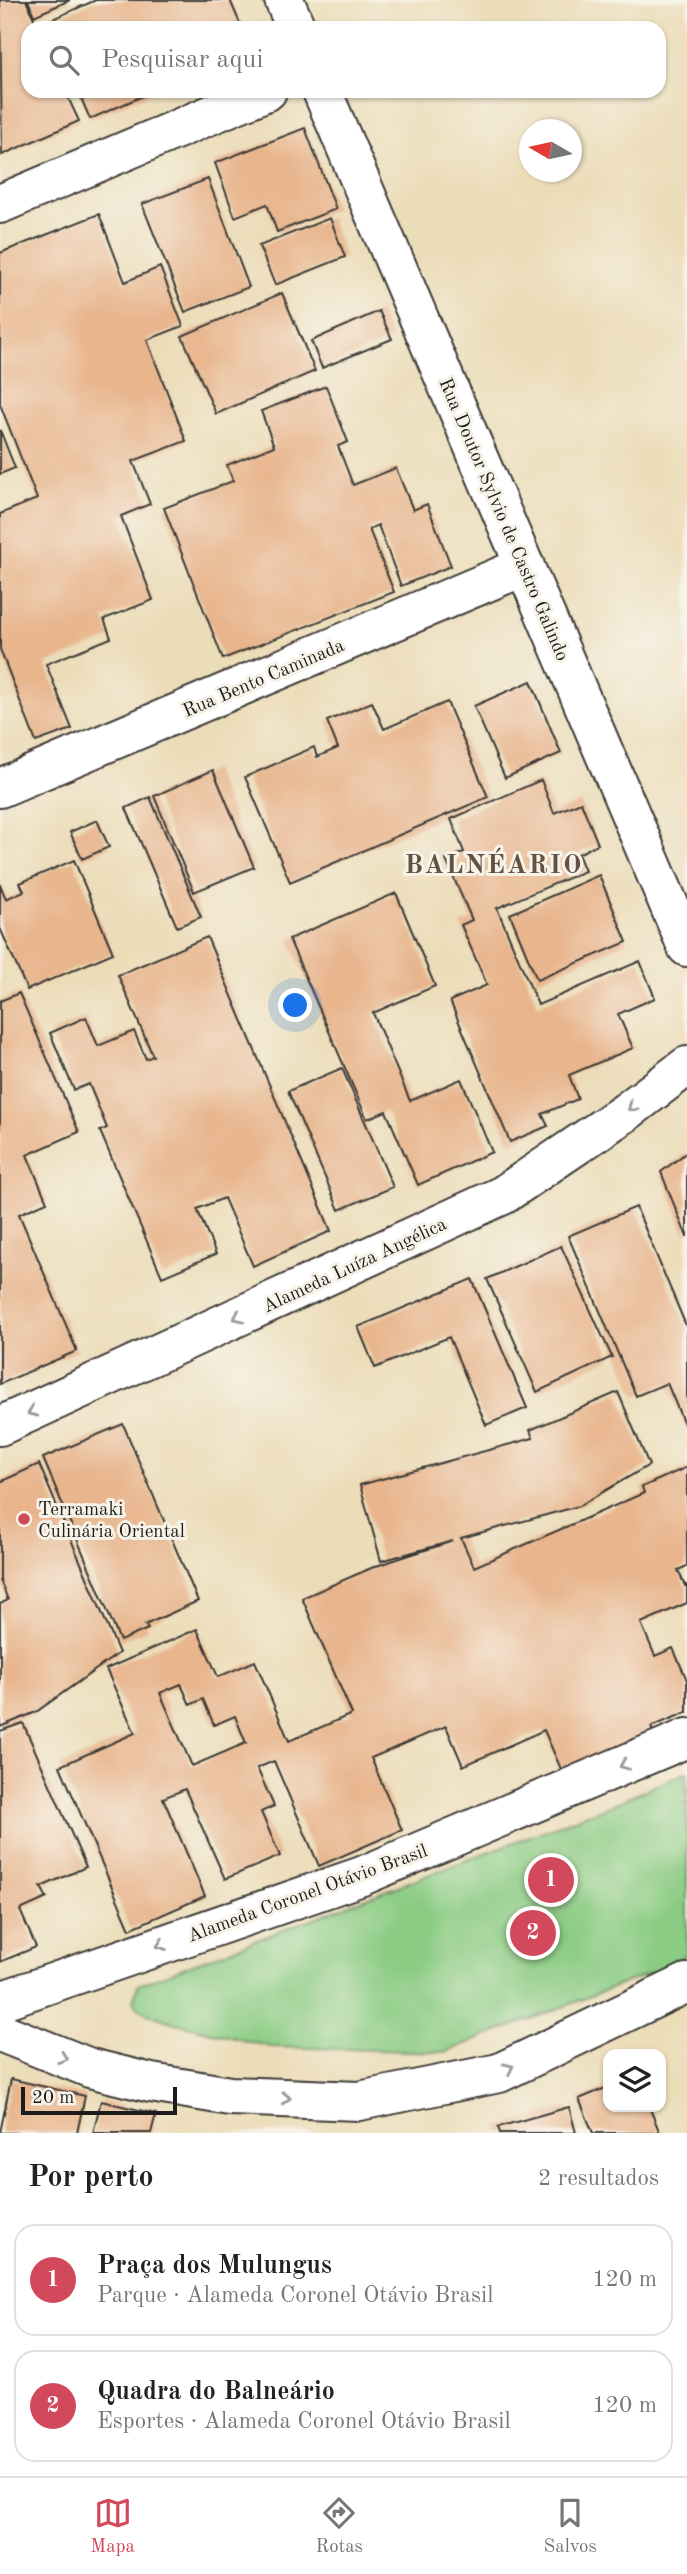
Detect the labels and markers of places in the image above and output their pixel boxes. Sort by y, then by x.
place label: Terramaki Culinária Oriental [38,1501,185,1542]
marker: Terramaki Culinária Oriental [16,1511,32,1527]
pin: 1 [528,1854,574,1906]
pin: 2 [510,1907,556,1959]

